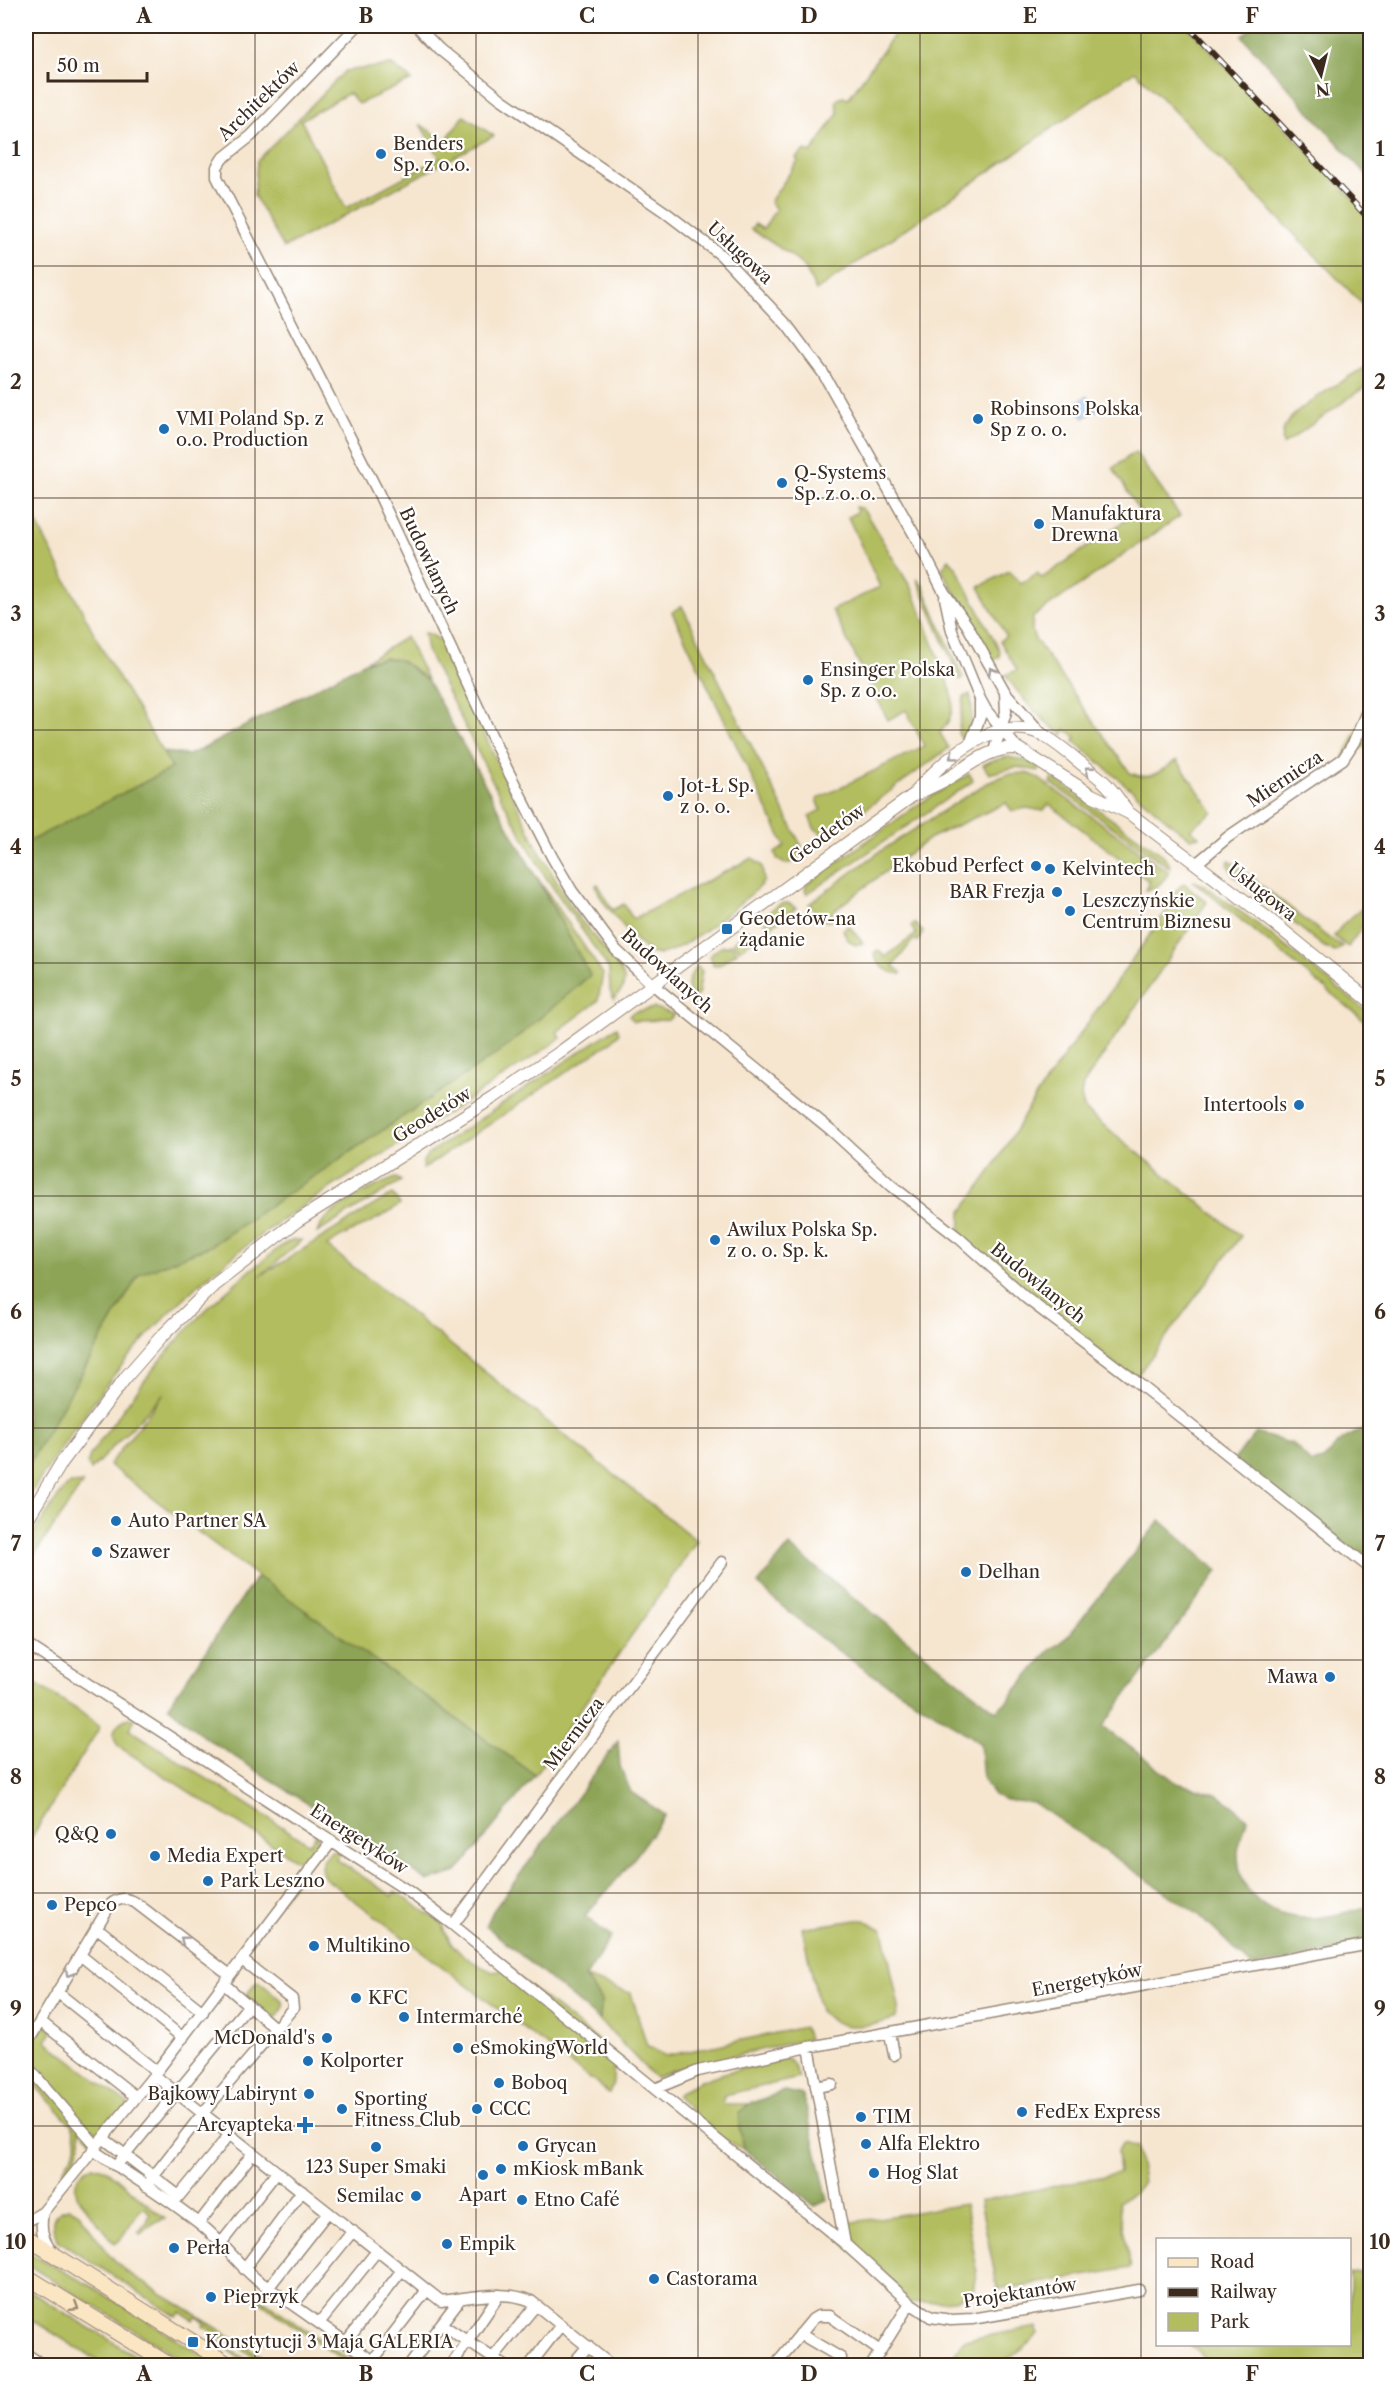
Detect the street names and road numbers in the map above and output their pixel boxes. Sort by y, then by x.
street label: Architektów [213,56,305,146]
street label: Usługowa [703,217,778,289]
street label: Budowlanych [395,504,463,618]
street label: Miernicza [1243,745,1327,812]
street label: Geodetów [785,798,870,869]
street label: Usługowa [1223,858,1301,926]
street label: Budowlanych [617,924,717,1018]
street label: Geodetów [389,1082,476,1148]
street label: Budowlanych [986,1238,1090,1328]
street label: Miernicza [539,1693,609,1775]
street label: Energetyków [306,1799,413,1879]
street label: Energetyków [1030,1958,1145,2001]
street label: Projektantów [962,2273,1079,2313]

